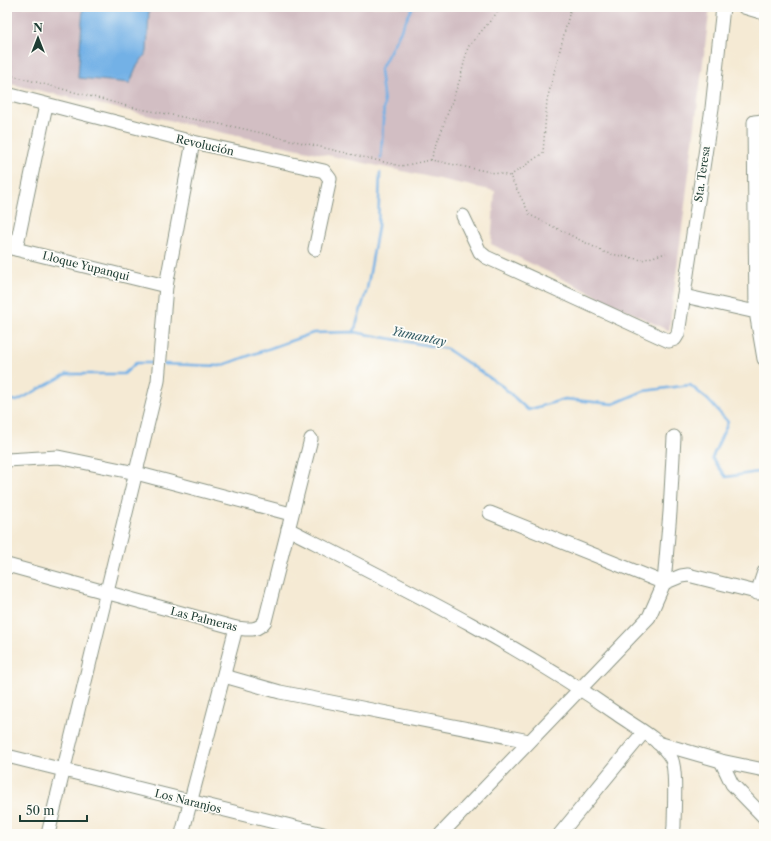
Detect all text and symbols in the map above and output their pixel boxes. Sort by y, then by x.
north arrow [18,18,58,58]
text: N [33,21,43,35]
street label: Revolución [175,132,235,158]
street label: Sta. Teresa [691,145,713,203]
street label: Lloque Yupanqui [41,248,132,284]
water label: Yumantay [390,323,448,349]
street label: Las Palmeras [169,604,239,634]
street label: Los Naranjos [153,786,223,816]
scale bar [20,797,87,823]
text: 50 m [26,803,55,818]

